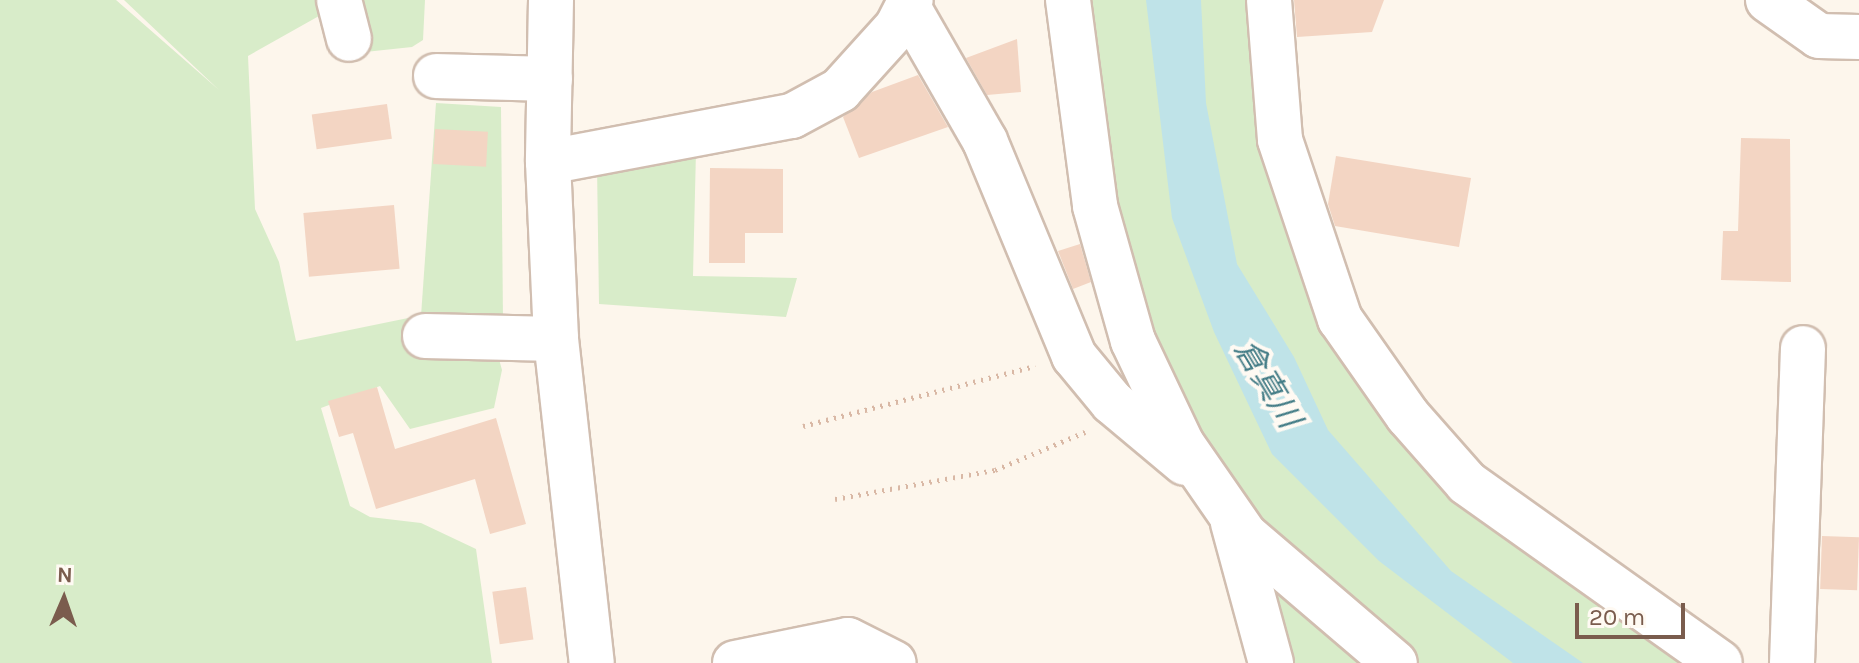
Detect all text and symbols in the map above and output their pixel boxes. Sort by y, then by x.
water label: 倉真川 [1226,333,1308,435]
north arrow [24,559,104,639]
text: N [56,562,73,588]
scale bar [1579,587,1689,637]
text: 20 m [1589,603,1645,631]

